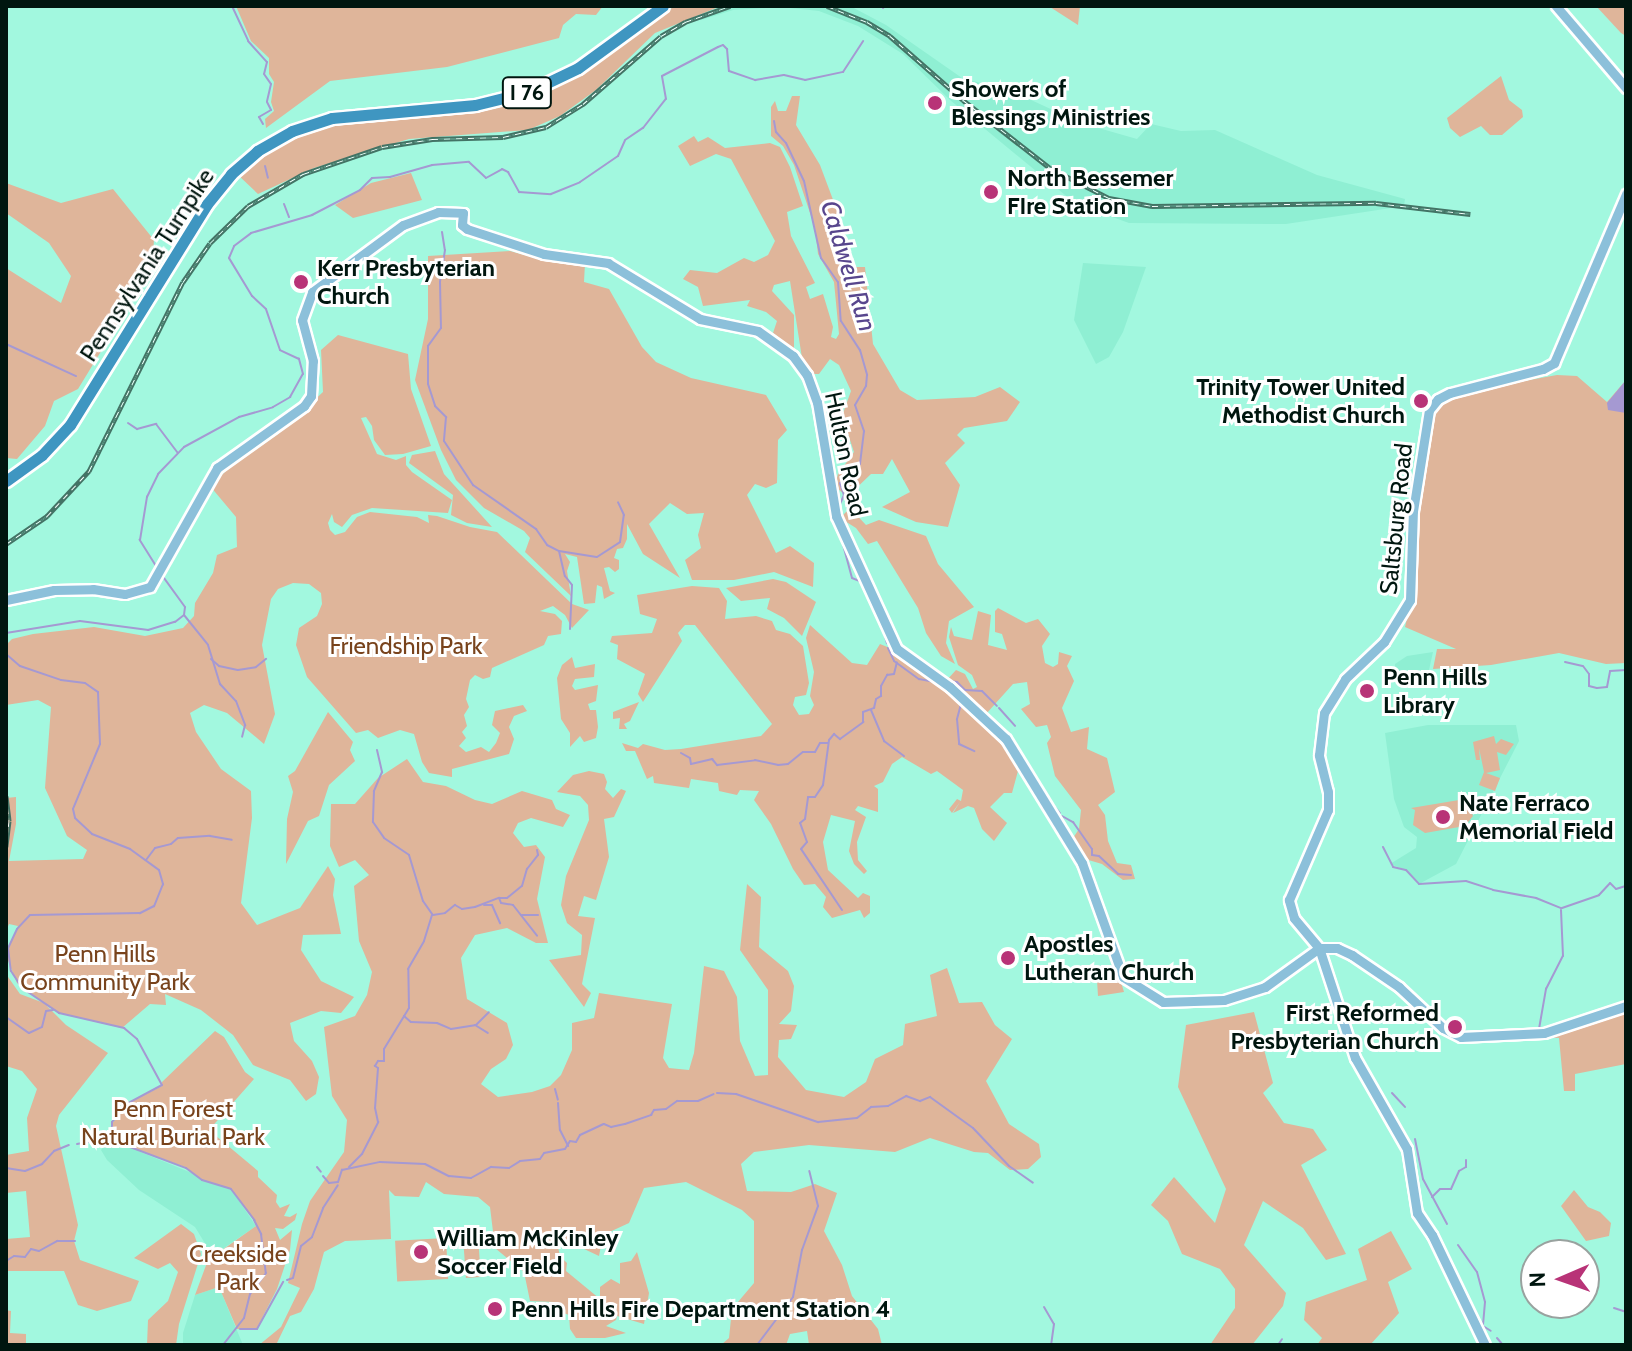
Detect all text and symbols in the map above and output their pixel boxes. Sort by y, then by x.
road number: I 76 [501,75,553,111]
place label: Showers of Blessings Ministries [951,75,1150,131]
marker: Showers of Blessings Ministries [926,94,944,112]
street label: Pennsylvania Turnpike [74,163,220,367]
place label: North Bessemer FIre Station [1007,164,1173,220]
marker: North Bessemer FIre Station [982,183,1000,201]
water label: Caldwell Run [813,197,883,335]
place label: Kerr Presbyterian Church [317,254,495,310]
marker: Kerr Presbyterian Church [292,273,310,291]
place label: Trinity Tower United Methodist Church [1196,373,1405,429]
street label: Hulton Road [819,389,873,519]
marker: Trinity Tower United Methodist Church [1412,392,1430,410]
street label: Saltsburg Road [1374,442,1418,596]
park label: Friendship Park [329,632,483,660]
place label: Penn Hills Library [1383,663,1487,719]
marker: Penn Hills Library [1358,682,1376,700]
place label: Nate Ferraco Memorial Field [1459,789,1613,845]
marker: Nate Ferraco Memorial Field [1434,808,1452,826]
place label: Apostles Lutheran Church [1024,930,1194,986]
park label: Penn Hills Community Park [20,940,190,996]
marker: Apostles Lutheran Church [999,949,1017,967]
place label: First Reformed Presbyterian Church [1231,999,1439,1055]
marker: First Reformed Presbyterian Church [1446,1018,1464,1036]
park label: Penn Forest Natural Burial Park [81,1095,265,1151]
place label: William McKinley Soccer Field [437,1224,619,1280]
north arrow [1520,1239,1600,1319]
park label: Creekside Park [189,1240,287,1296]
marker: William McKinley Soccer Field [412,1243,430,1261]
text: N [1524,1272,1551,1288]
place label: Penn Hills Fire Department Station 4 [511,1295,890,1323]
marker: Penn Hills Fire Department Station 4 [486,1300,504,1318]

